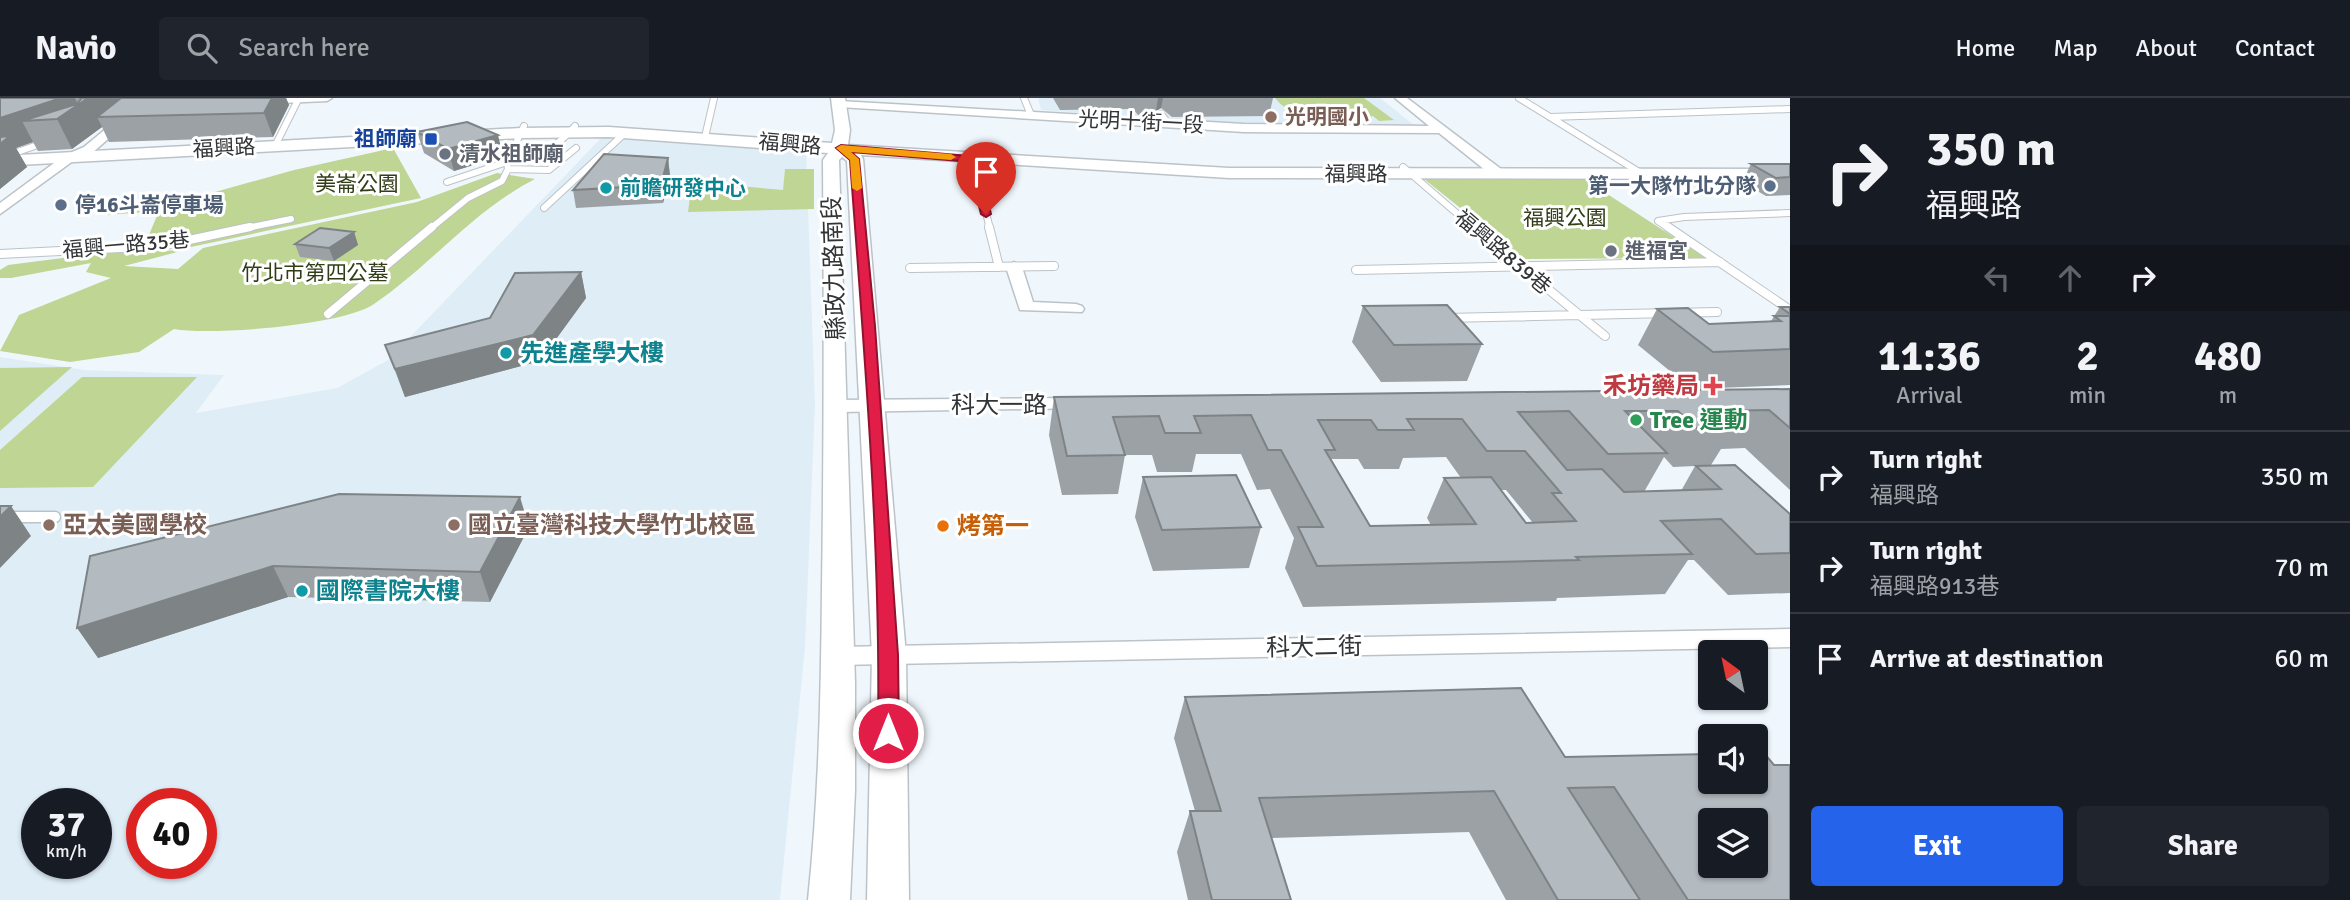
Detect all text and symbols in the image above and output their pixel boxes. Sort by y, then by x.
search box [159,17,649,80]
text: Navio [35,28,117,69]
icon: search [183,29,221,67]
text: Search here [239,32,370,64]
text: Home [1955,33,2015,63]
text: Map [2053,33,2098,63]
text: About [2136,33,2197,63]
text: Contact [2235,33,2315,63]
place label: 光明國小 [1285,104,1369,130]
street label: 光明十街一段 [1077,106,1205,138]
marker: 光明國小 [1263,109,1279,125]
text: 350 m [1926,119,2056,179]
place label: 祖師廟 [354,126,417,152]
icon: right [1811,126,1902,217]
street label: 福興路 [757,128,823,160]
marker: 祖師廟 [423,131,439,147]
street label: 福興路 [192,133,256,163]
place label: 清水祖師廟 [459,141,564,167]
pin [956,142,1016,214]
marker: 清水祖師廟 [437,146,453,162]
icon: arrive [967,153,1005,191]
street label: 福興路 [1325,161,1388,187]
park label: 美崙公園 [315,171,399,197]
place label: 第一大隊竹北分隊 [1588,173,1757,199]
place label: 前瞻研發中心 [620,175,746,201]
marker: 第一大隊竹北分隊 [1762,178,1778,194]
marker: 前瞻研發中心 [598,180,614,196]
text: 福興路 [1926,186,2022,225]
place label: 停16斗崙停車場 [75,192,224,218]
street label: 縣政九路南段 [816,196,852,340]
marker: 停16斗崙停車場 [53,197,69,213]
street label: 福興路839巷 [1449,204,1557,300]
park label: 福興公園 [1523,205,1607,231]
street label: 福興一路35巷 [61,226,191,264]
place label: 進福宮 [1625,238,1688,264]
marker: 進福宮 [1603,243,1619,259]
icon: left [1978,259,2016,297]
icon: ahead [2051,259,2089,297]
icon: right [2124,259,2162,297]
park label: 竹北市第四公墓 [242,260,389,286]
text: 11:36 [1878,331,1981,382]
text: 2 [2076,331,2099,382]
text: 480 [2194,331,2262,382]
place label: 先進產學大樓 [520,338,664,368]
marker: 先進產學大樓 [498,345,514,361]
place label: 禾坊藥局 [1603,371,1699,401]
marker: 禾坊藥局 [1705,378,1721,394]
text: Arrival [1896,381,1963,410]
text: min [2069,381,2106,410]
text: m [2219,381,2237,410]
street label: 科大一路 [951,390,1047,420]
place label: Tree 運動 [1650,405,1747,435]
marker: Tree 運動 [1628,412,1644,428]
text: Turn right [1870,444,1982,476]
icon: right [1811,458,1849,496]
text: 350 m [2260,461,2329,493]
text: 福興路 [1870,481,1939,510]
place label: 亞太美國學校 [63,510,207,540]
place label: 國立臺灣科技大學竹北校區 [468,510,756,540]
place label: 烤第一 [957,511,1029,541]
marker: 亞太美國學校 [41,517,57,533]
marker: 國立臺灣科技大學竹北校區 [446,517,462,533]
marker: 烤第一 [935,518,951,534]
text: Turn right [1870,535,1982,567]
icon: right [1811,549,1849,587]
text: 70 m [2274,552,2329,584]
text: 福興路913巷 [1870,572,1999,601]
place label: 國際書院大樓 [316,576,460,606]
marker: 國際書院大樓 [294,583,310,599]
street label: 科大二街 [1266,631,1362,663]
north arrow [1698,640,1768,710]
map controls [1698,640,1768,878]
icon: arrive [1811,640,1849,678]
text: Arrive at destination [1870,643,2103,675]
text: 60 m [2274,643,2329,675]
position arrow [851,696,925,770]
button: sound [1698,724,1768,794]
speed limit sign: 40 [126,788,217,879]
text: 37 [48,803,85,846]
button: Exit [1811,806,2063,886]
button: Share [2077,806,2329,886]
button: layers [1698,808,1768,878]
text: km/h [46,840,87,862]

